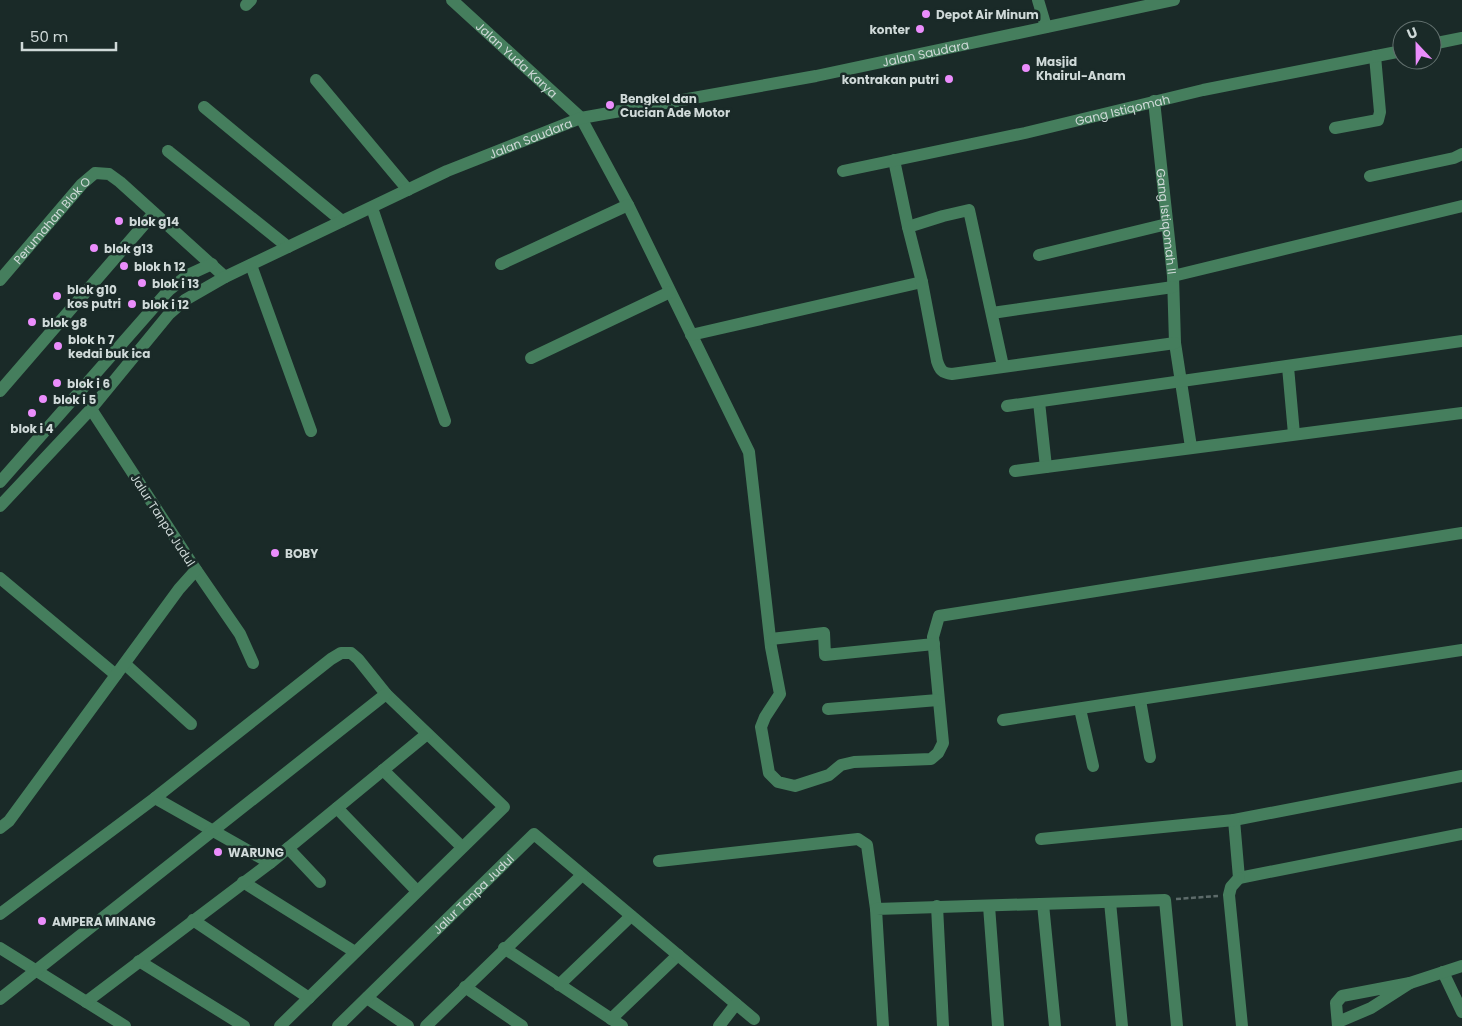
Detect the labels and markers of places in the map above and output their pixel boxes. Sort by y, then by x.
place label: Depot Air Minum [936,6,1039,23]
marker: Depot Air Minum [920,8,932,20]
place label: konter [869,21,910,38]
marker: konter [914,23,926,35]
place label: Masjid Khairul-Anam [1036,53,1126,84]
marker: Masjid Khairul-Anam [1020,62,1032,74]
place label: kontrakan putri [842,71,939,88]
marker: kontrakan putri [943,73,955,85]
place label: Bengkel dan Cucian Ade Motor [620,90,730,121]
marker: Bengkel dan Cucian Ade Motor [604,99,616,111]
place label: blok g14 [129,213,179,230]
marker: blok g14 [113,215,125,227]
place label: blok g13 [104,240,153,257]
marker: blok g13 [88,242,100,254]
place label: blok h 12 [134,258,185,275]
marker: blok h 12 [118,260,130,272]
place label: blok i 13 [152,275,199,292]
marker: blok i 13 [136,277,148,289]
place label: blok g10 kos putri [67,281,121,312]
marker: blok g10 kos putri [51,290,63,302]
place label: blok i 12 [142,296,189,313]
marker: blok i 12 [126,298,138,310]
place label: blok g8 [42,314,87,331]
marker: blok g8 [26,316,38,328]
place label: blok h 7 kedai buk ica [68,331,150,362]
marker: blok h 7 kedai buk ica [52,340,64,352]
place label: blok i 6 [67,375,110,392]
marker: blok i 6 [51,377,63,389]
place label: blok i 5 [53,391,96,408]
marker: blok i 5 [37,393,49,405]
marker: blok i 4 [26,407,38,419]
place label: blok i 4 [10,420,54,437]
place label: BOBY [285,545,318,562]
marker: BOBY [269,547,281,559]
place label: WARUNG [228,844,284,861]
marker: WARUNG [212,846,224,858]
place label: AMPERA MINANG [52,913,156,930]
marker: AMPERA MINANG [36,915,48,927]

